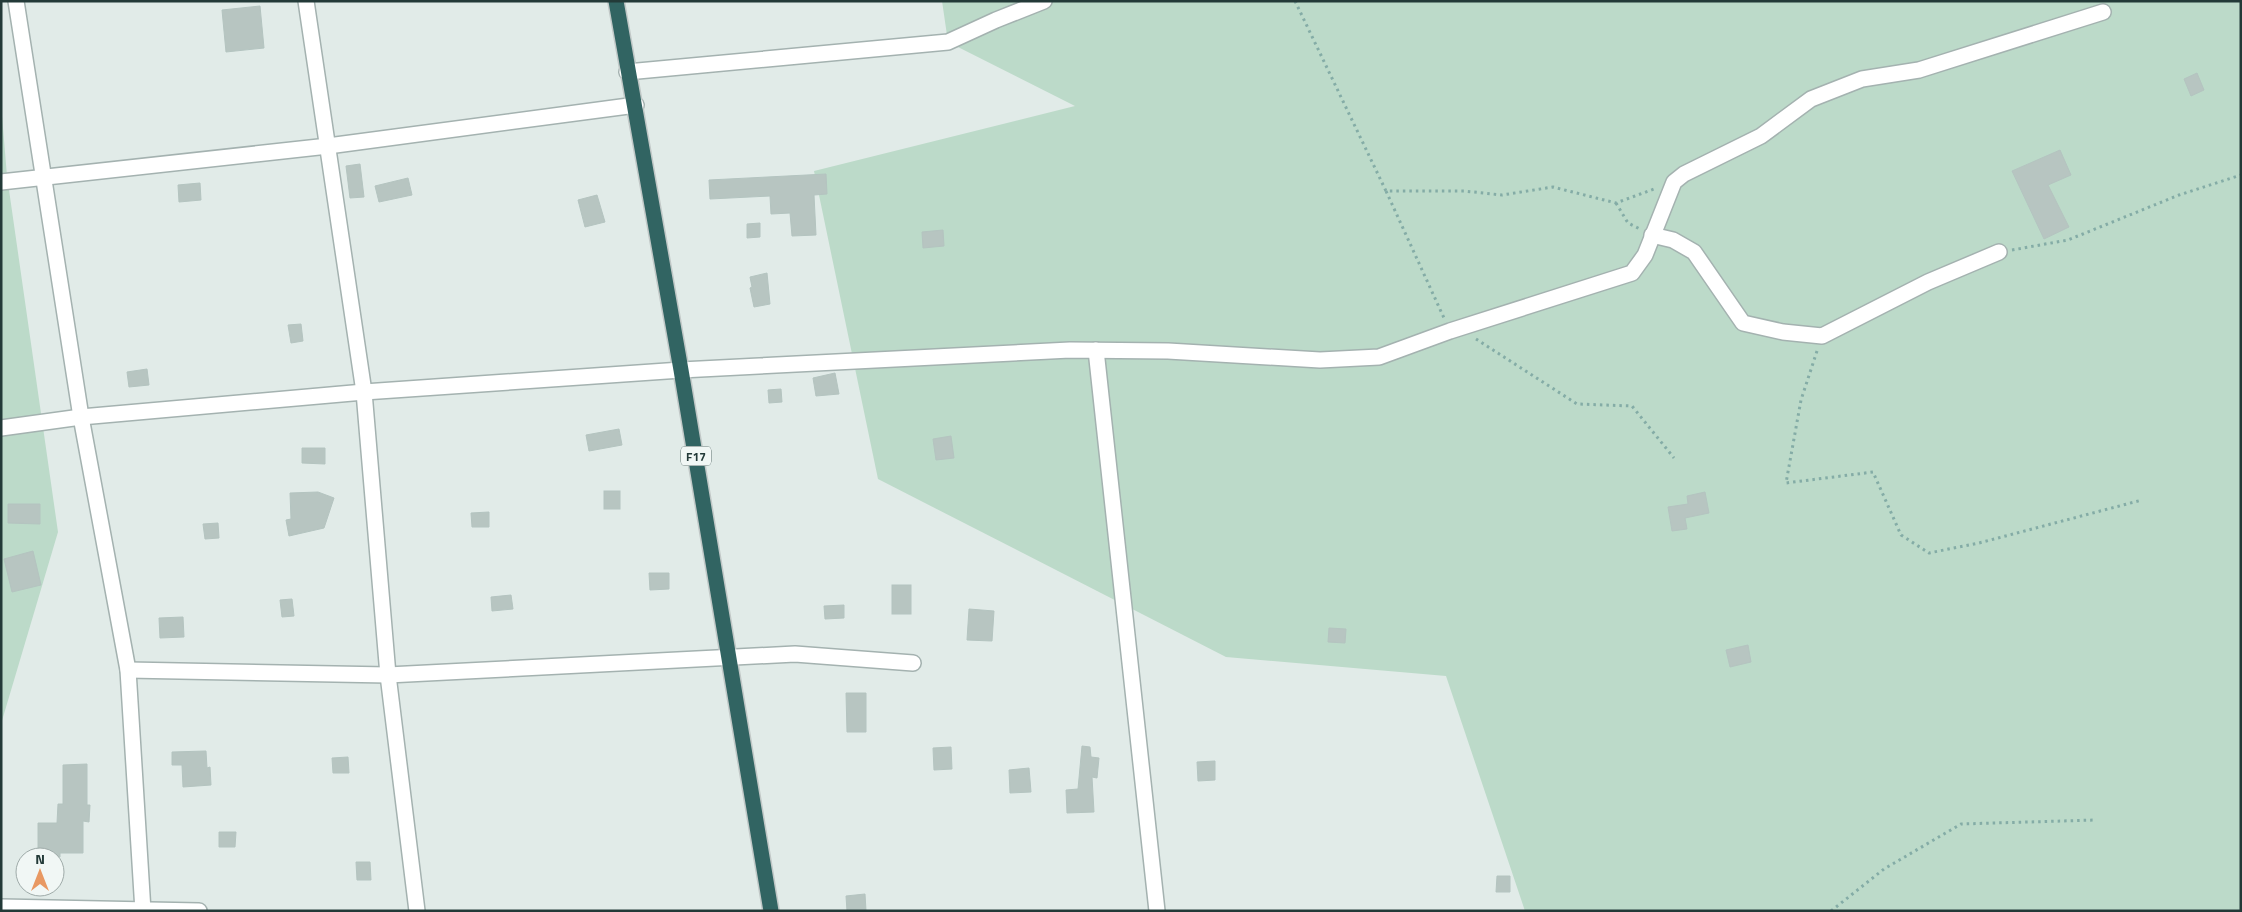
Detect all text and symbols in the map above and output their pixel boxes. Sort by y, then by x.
road number: F17 [681,446,711,466]
north arrow [15,847,65,897]
text: N [35,848,45,869]

